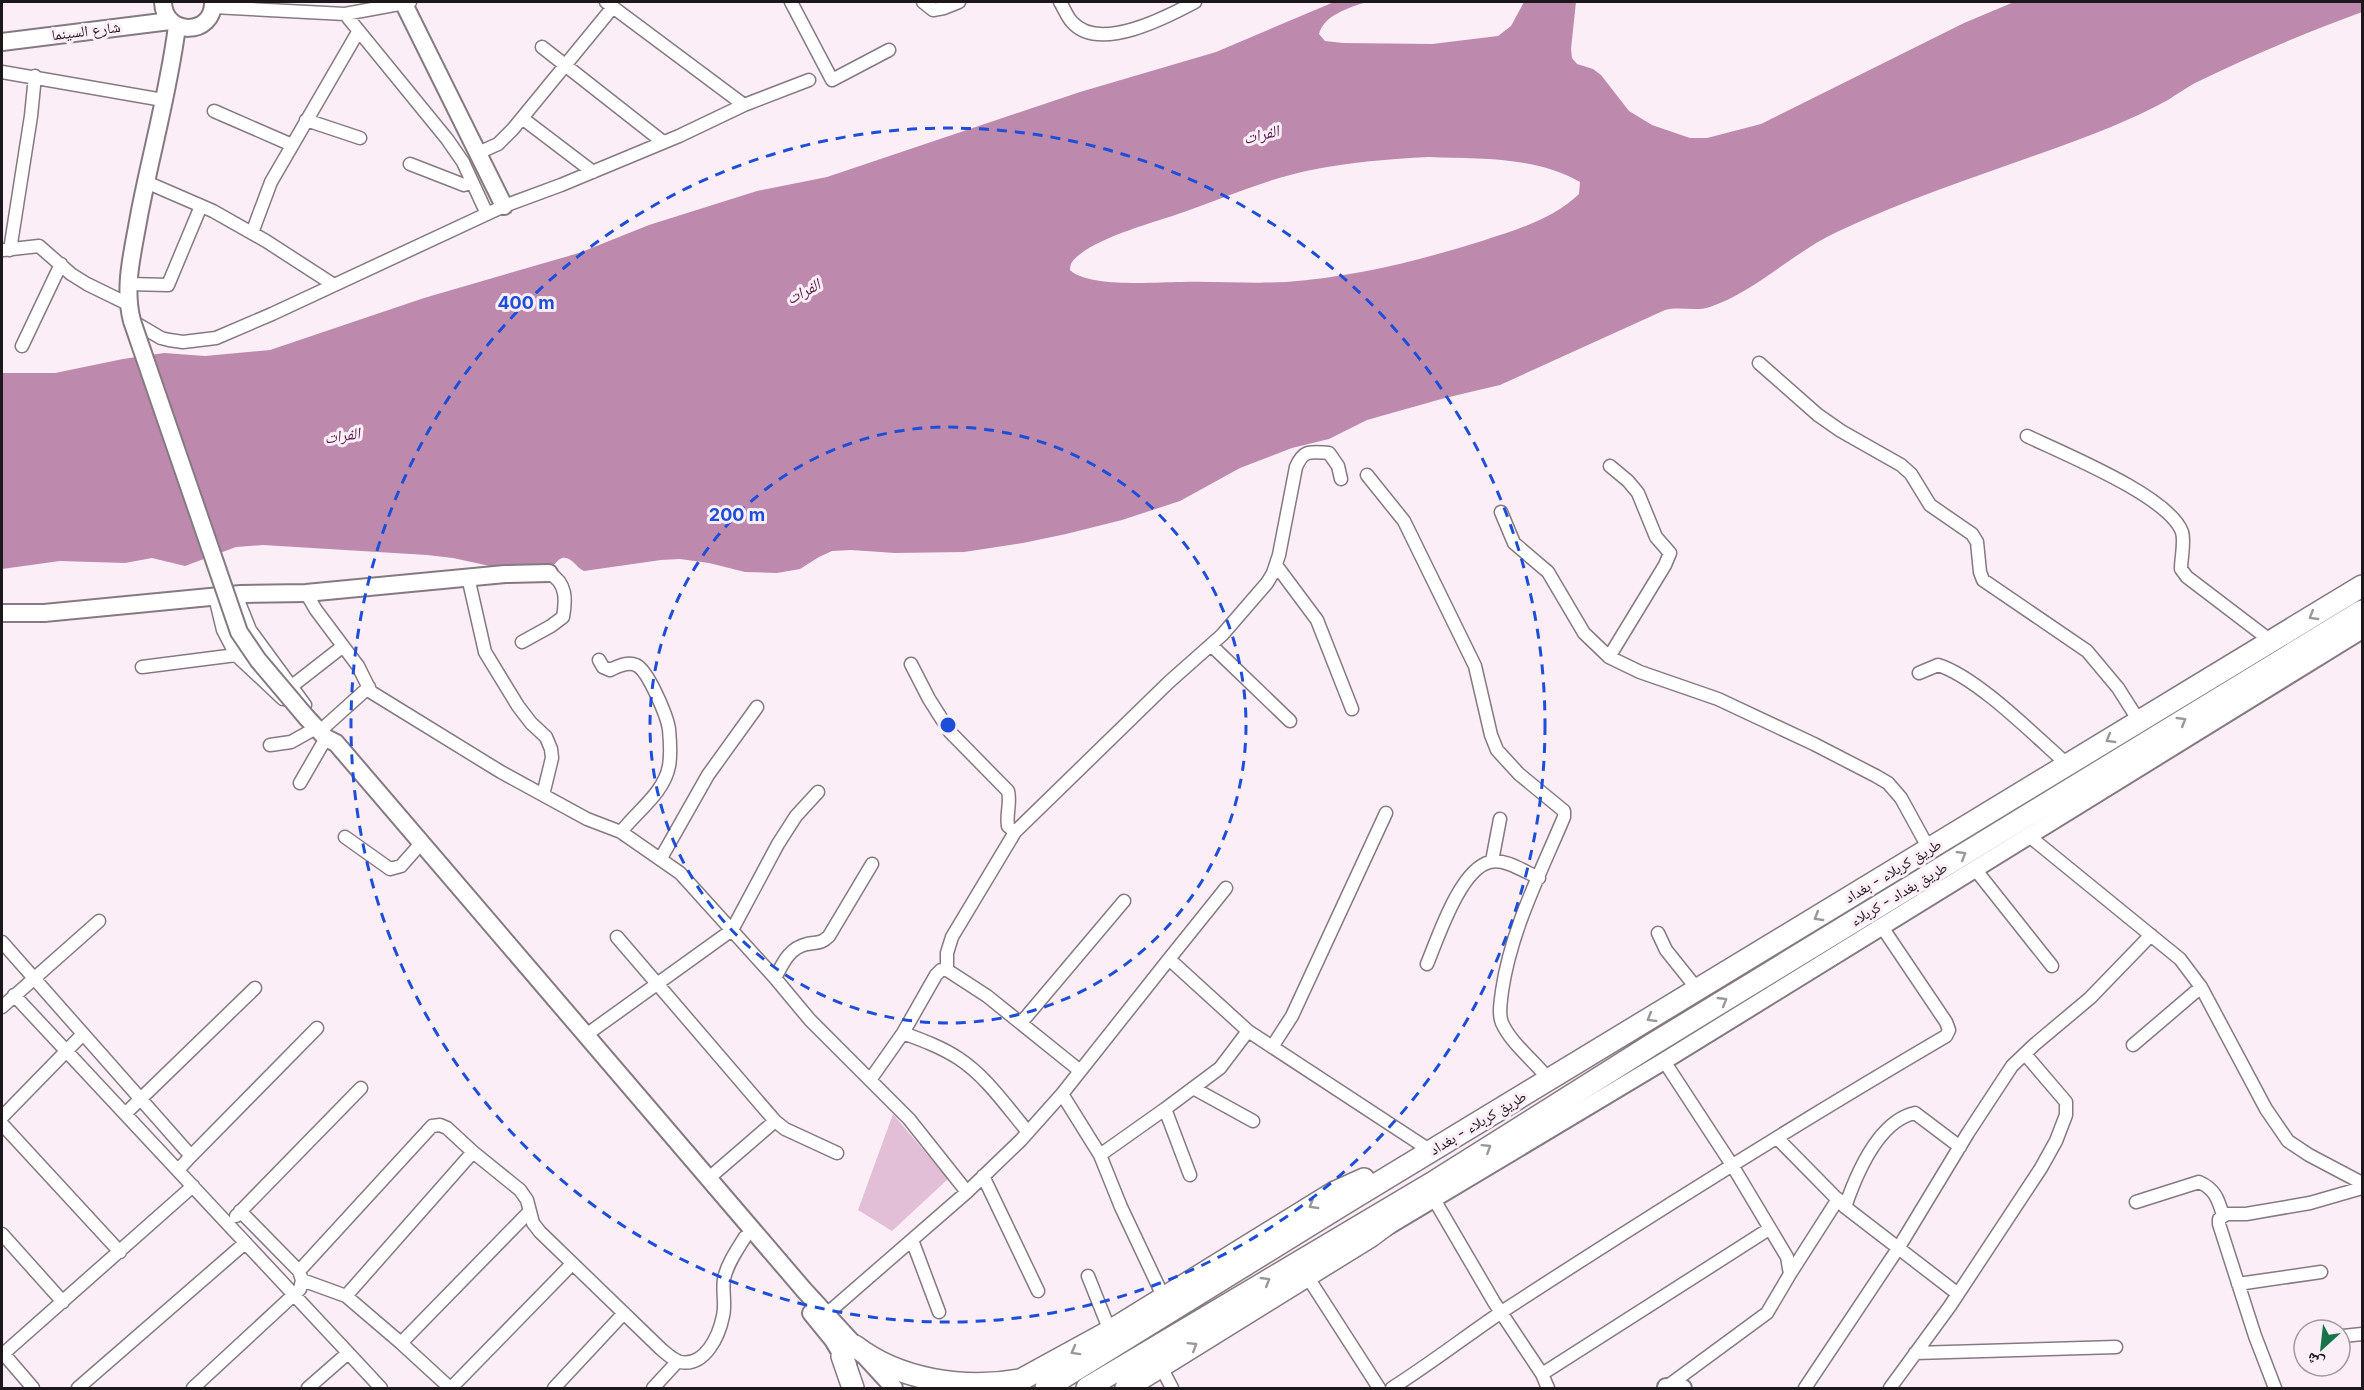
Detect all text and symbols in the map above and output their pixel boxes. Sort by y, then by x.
street label: شارع السينما [50,17,122,45]
water label: الفرات [1241,119,1283,148]
water label: الفرات [782,273,826,308]
text: 400 m [497,292,555,313]
water label: الفرات [323,422,364,448]
text: 200 m [709,504,765,525]
one-way arrow [2308,609,2319,620]
centre of rings [938,715,958,735]
one-way arrow [2176,716,2186,728]
one-way arrow [2106,732,2116,744]
street label: طريق كربلاء - بغداد [1841,834,1945,908]
one-way arrow [1956,851,1966,863]
street label: طريق بغداد - كربلاء [1847,857,1951,931]
one-way arrow [1814,909,1824,921]
one-way arrow [1717,997,1728,1008]
one-way arrow [1647,1011,1657,1022]
street label: طريق كربلاء - بغداد [1426,1086,1530,1160]
one-way arrow [1481,1144,1491,1156]
one-way arrow [1309,1198,1319,1210]
one-way arrow [1260,1277,1270,1289]
north arrow [2292,1318,2352,1378]
one-way arrow [1187,1342,1197,1354]
one-way arrow [1071,1343,1081,1355]
text: ش [2303,1349,2327,1374]

